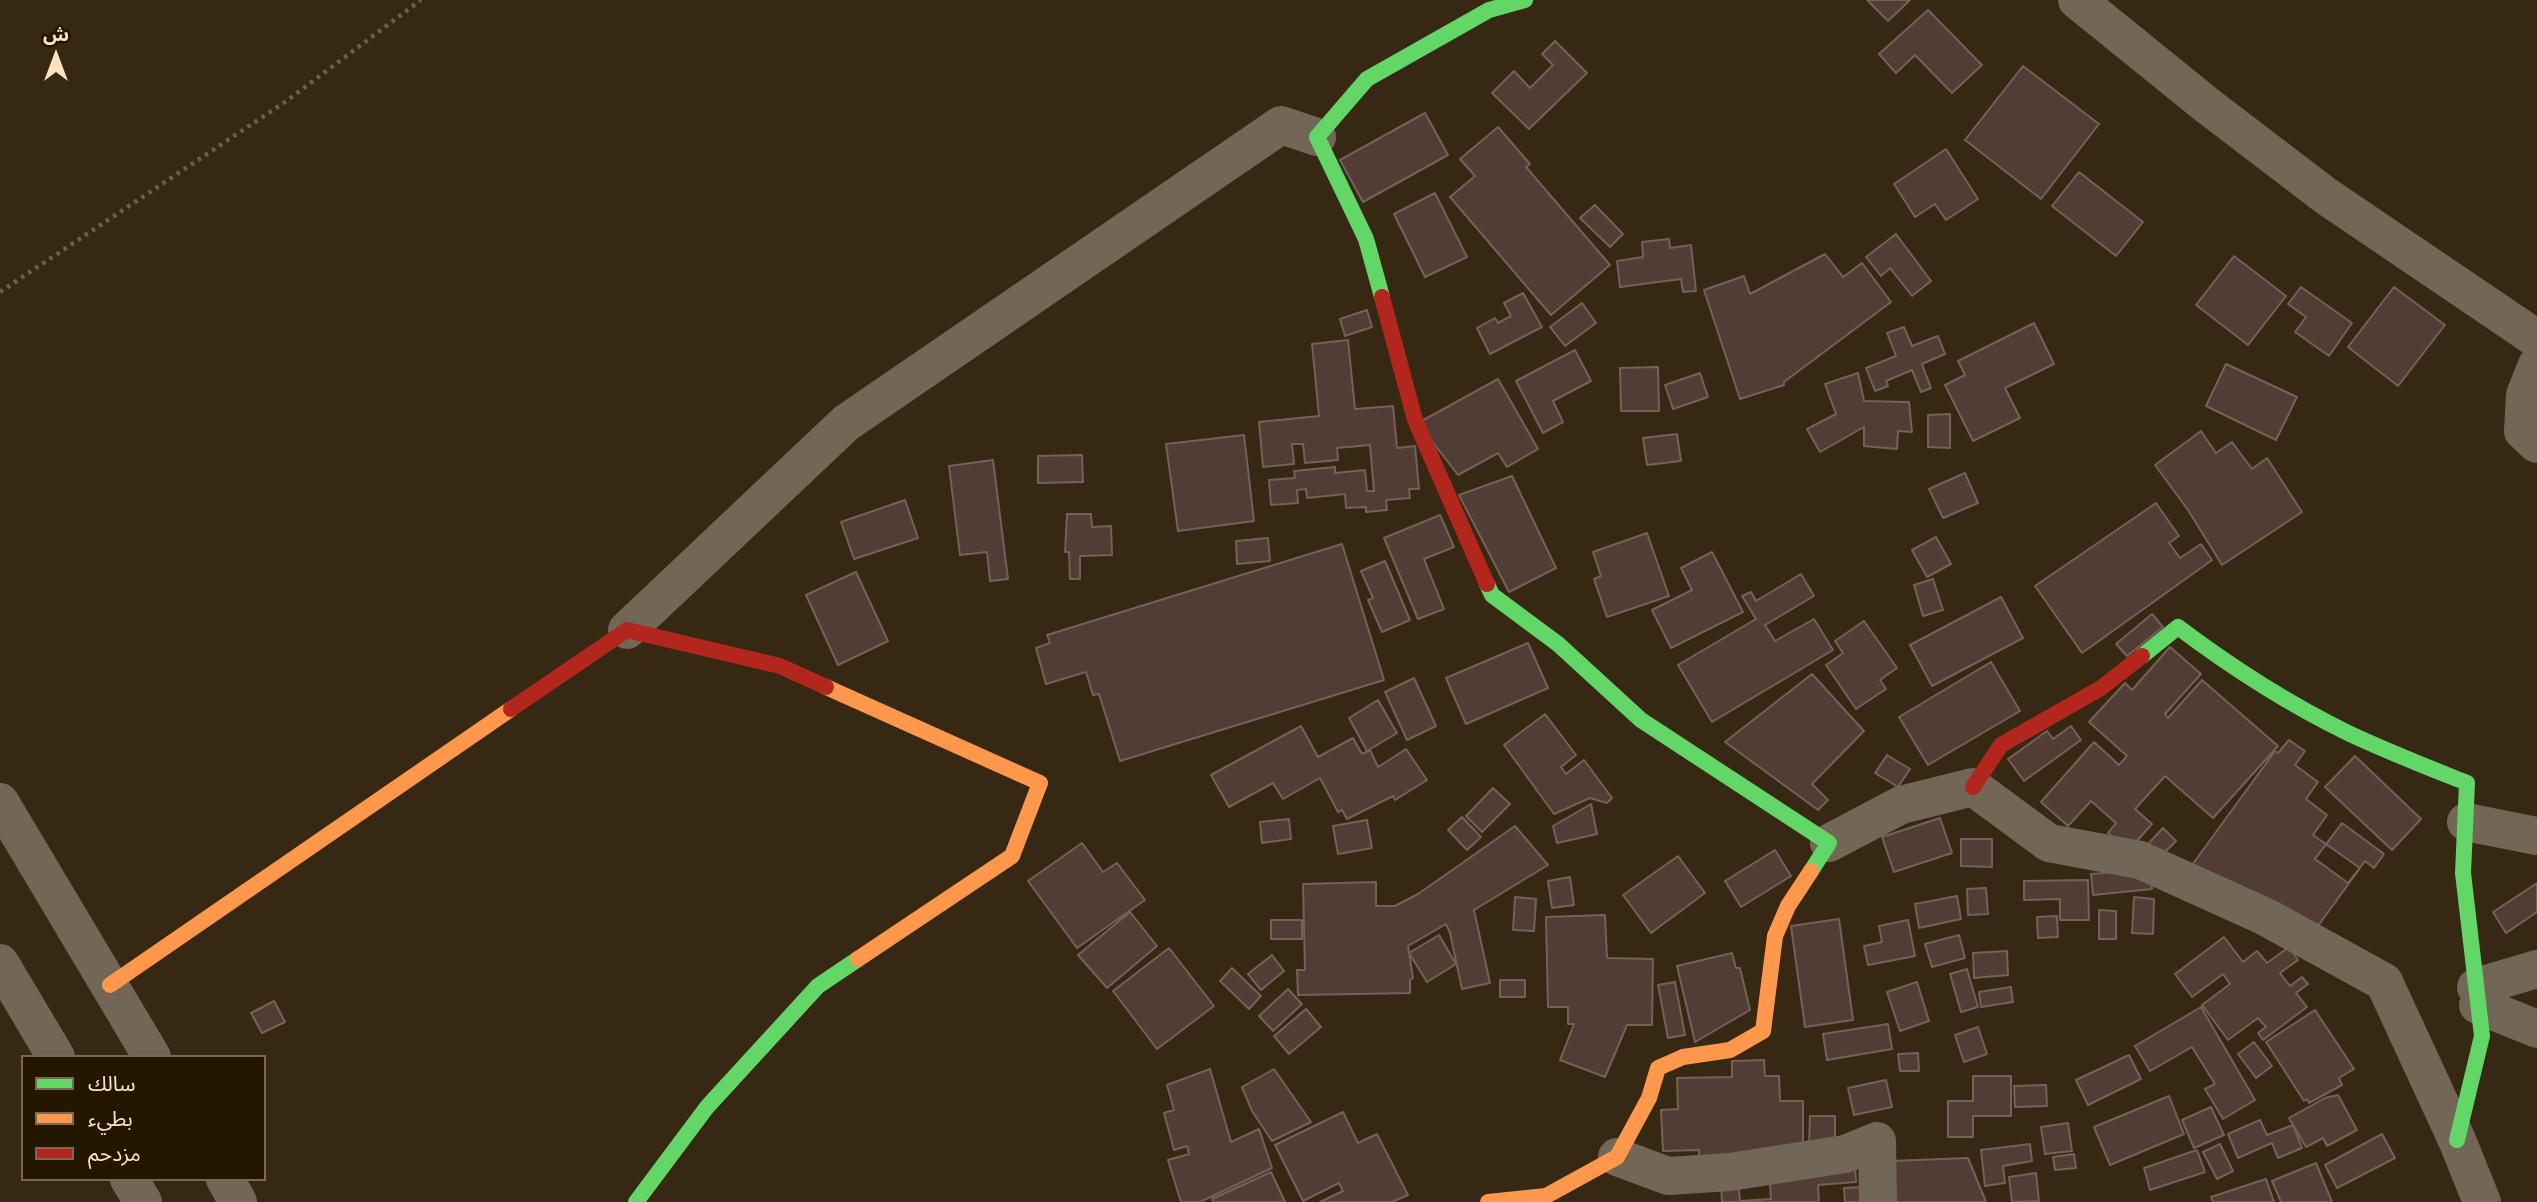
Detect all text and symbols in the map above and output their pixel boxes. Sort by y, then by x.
north arrow [21,21,91,91]
text: ش [43,24,69,46]
legend [21,1055,266,1181]
text: سالك [88,1072,135,1097]
text: بطيء [88,1107,133,1132]
text: مزدحم [88,1142,141,1167]

